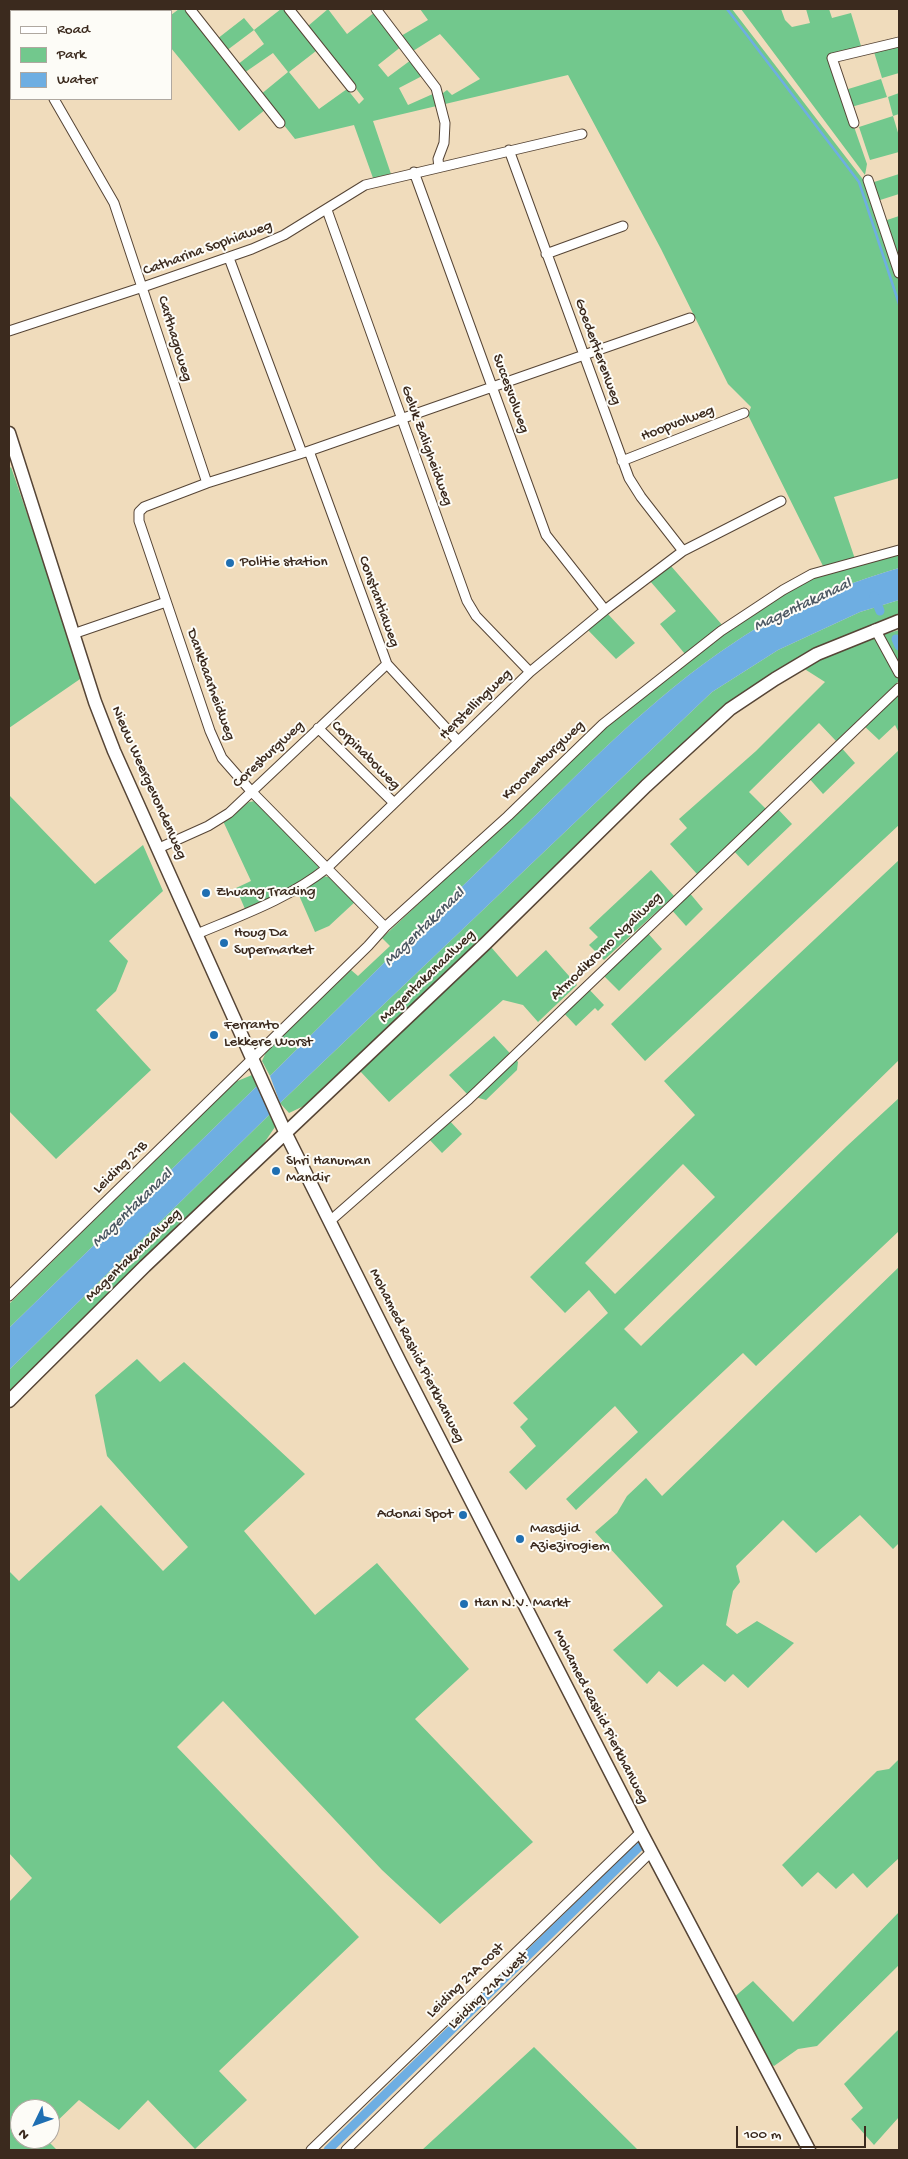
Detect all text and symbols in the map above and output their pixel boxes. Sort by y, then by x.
legend [10,10,172,100]
text: Road [57,21,90,39]
text: Park [57,46,86,64]
text: Water [57,71,97,89]
street label: Catharina Sophiaweg [141,217,275,281]
street label: Carthagoweg [152,294,196,384]
street label: Goedertierenweg [569,296,625,408]
street label: Succesvolweg [487,352,533,436]
street label: Geluk Zaligheidweg [396,383,456,509]
street label: Hoopvolweg [639,402,717,446]
place label: Politie station [240,554,328,572]
street label: Constantiaweg [353,554,403,650]
marker: Politie station [224,557,236,569]
water label: Magentakanaal [751,575,855,637]
street label: Dankbaarheidweg [181,627,239,743]
street label: Herstellingweg [436,666,516,744]
street label: Nieuw Weergevondenweg [106,704,190,862]
street label: Coresburgweg [230,717,308,793]
street label: Corpinaboweg [326,717,404,795]
street label: Kroonenburgweg [499,717,589,805]
place label: Zhuang Trading [216,884,315,902]
water label: Magentakanaal [380,885,470,971]
marker: Zhuang Trading [200,887,212,899]
street label: Atmodikromo Ngaliweg [547,889,667,1005]
place label: Houg Da Supermarket [234,925,313,960]
street label: Magentakanaalweg [376,927,480,1027]
marker: Houg Da Supermarket [218,937,230,949]
place label: Ferranto Lekkere Worst [224,1017,312,1052]
marker: Ferranto Lekkere Worst [208,1029,220,1041]
street label: Leiding 21B [90,1138,152,1198]
place label: Shri Hanuman Mandir [286,1153,370,1188]
marker: Shri Hanuman Mandir [270,1165,282,1177]
water label: Magentakanaal [88,1166,178,1252]
street label: Magentakanaalweg [82,1206,186,1306]
street label: Mohamed Rashid Pierkhanweg [364,1266,468,1446]
place label: Adonai Spot [377,1506,453,1524]
marker: Adonai Spot [457,1509,469,1521]
place label: Masdjid Aziezirogiem [530,1521,610,1556]
marker: Masdjid Aziezirogiem [514,1533,526,1545]
place label: Han N.V. Markt [474,1595,570,1613]
marker: Han N.V. Markt [458,1598,470,1610]
street label: Mohamed Rashid Pierkhanweg [548,1627,652,1807]
street label: Leiding 21A oost [424,1940,508,2022]
street label: Leiding 21A west [445,1948,533,2034]
north arrow [10,2099,60,2149]
scale bar [738,2116,868,2148]
text: N [15,2125,34,2143]
text: 100 m [744,2126,781,2144]

